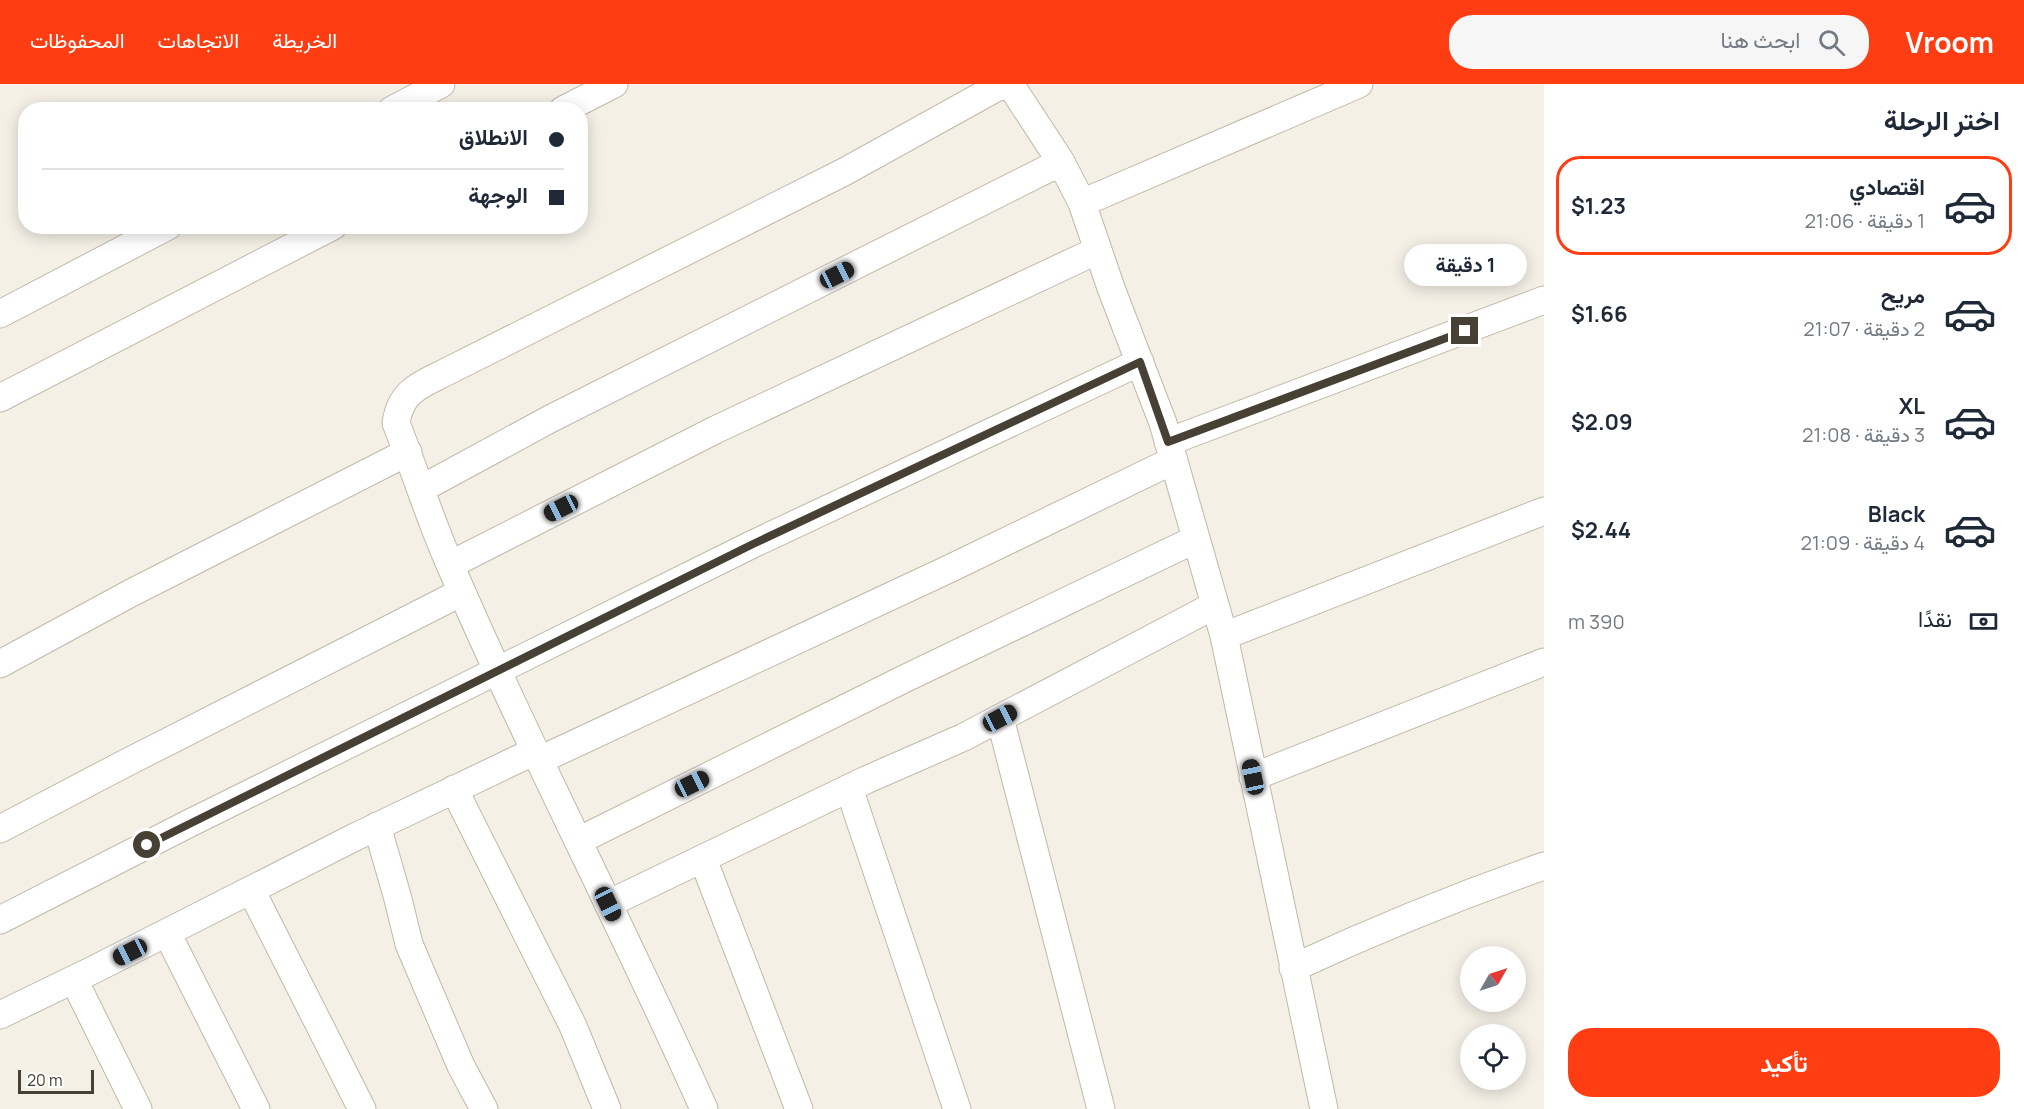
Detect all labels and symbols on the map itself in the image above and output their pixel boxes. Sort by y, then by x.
callout: 1 دقيقة [1404,244,1526,286]
car [817,259,857,291]
route end [1451,317,1478,344]
car [541,492,581,524]
car [980,702,1020,734]
car [1240,758,1266,796]
car [672,768,712,800]
route start [133,831,160,858]
car [592,884,624,924]
car [110,936,150,968]
north arrow [1460,946,1526,1012]
scale bar [18,1067,94,1094]

